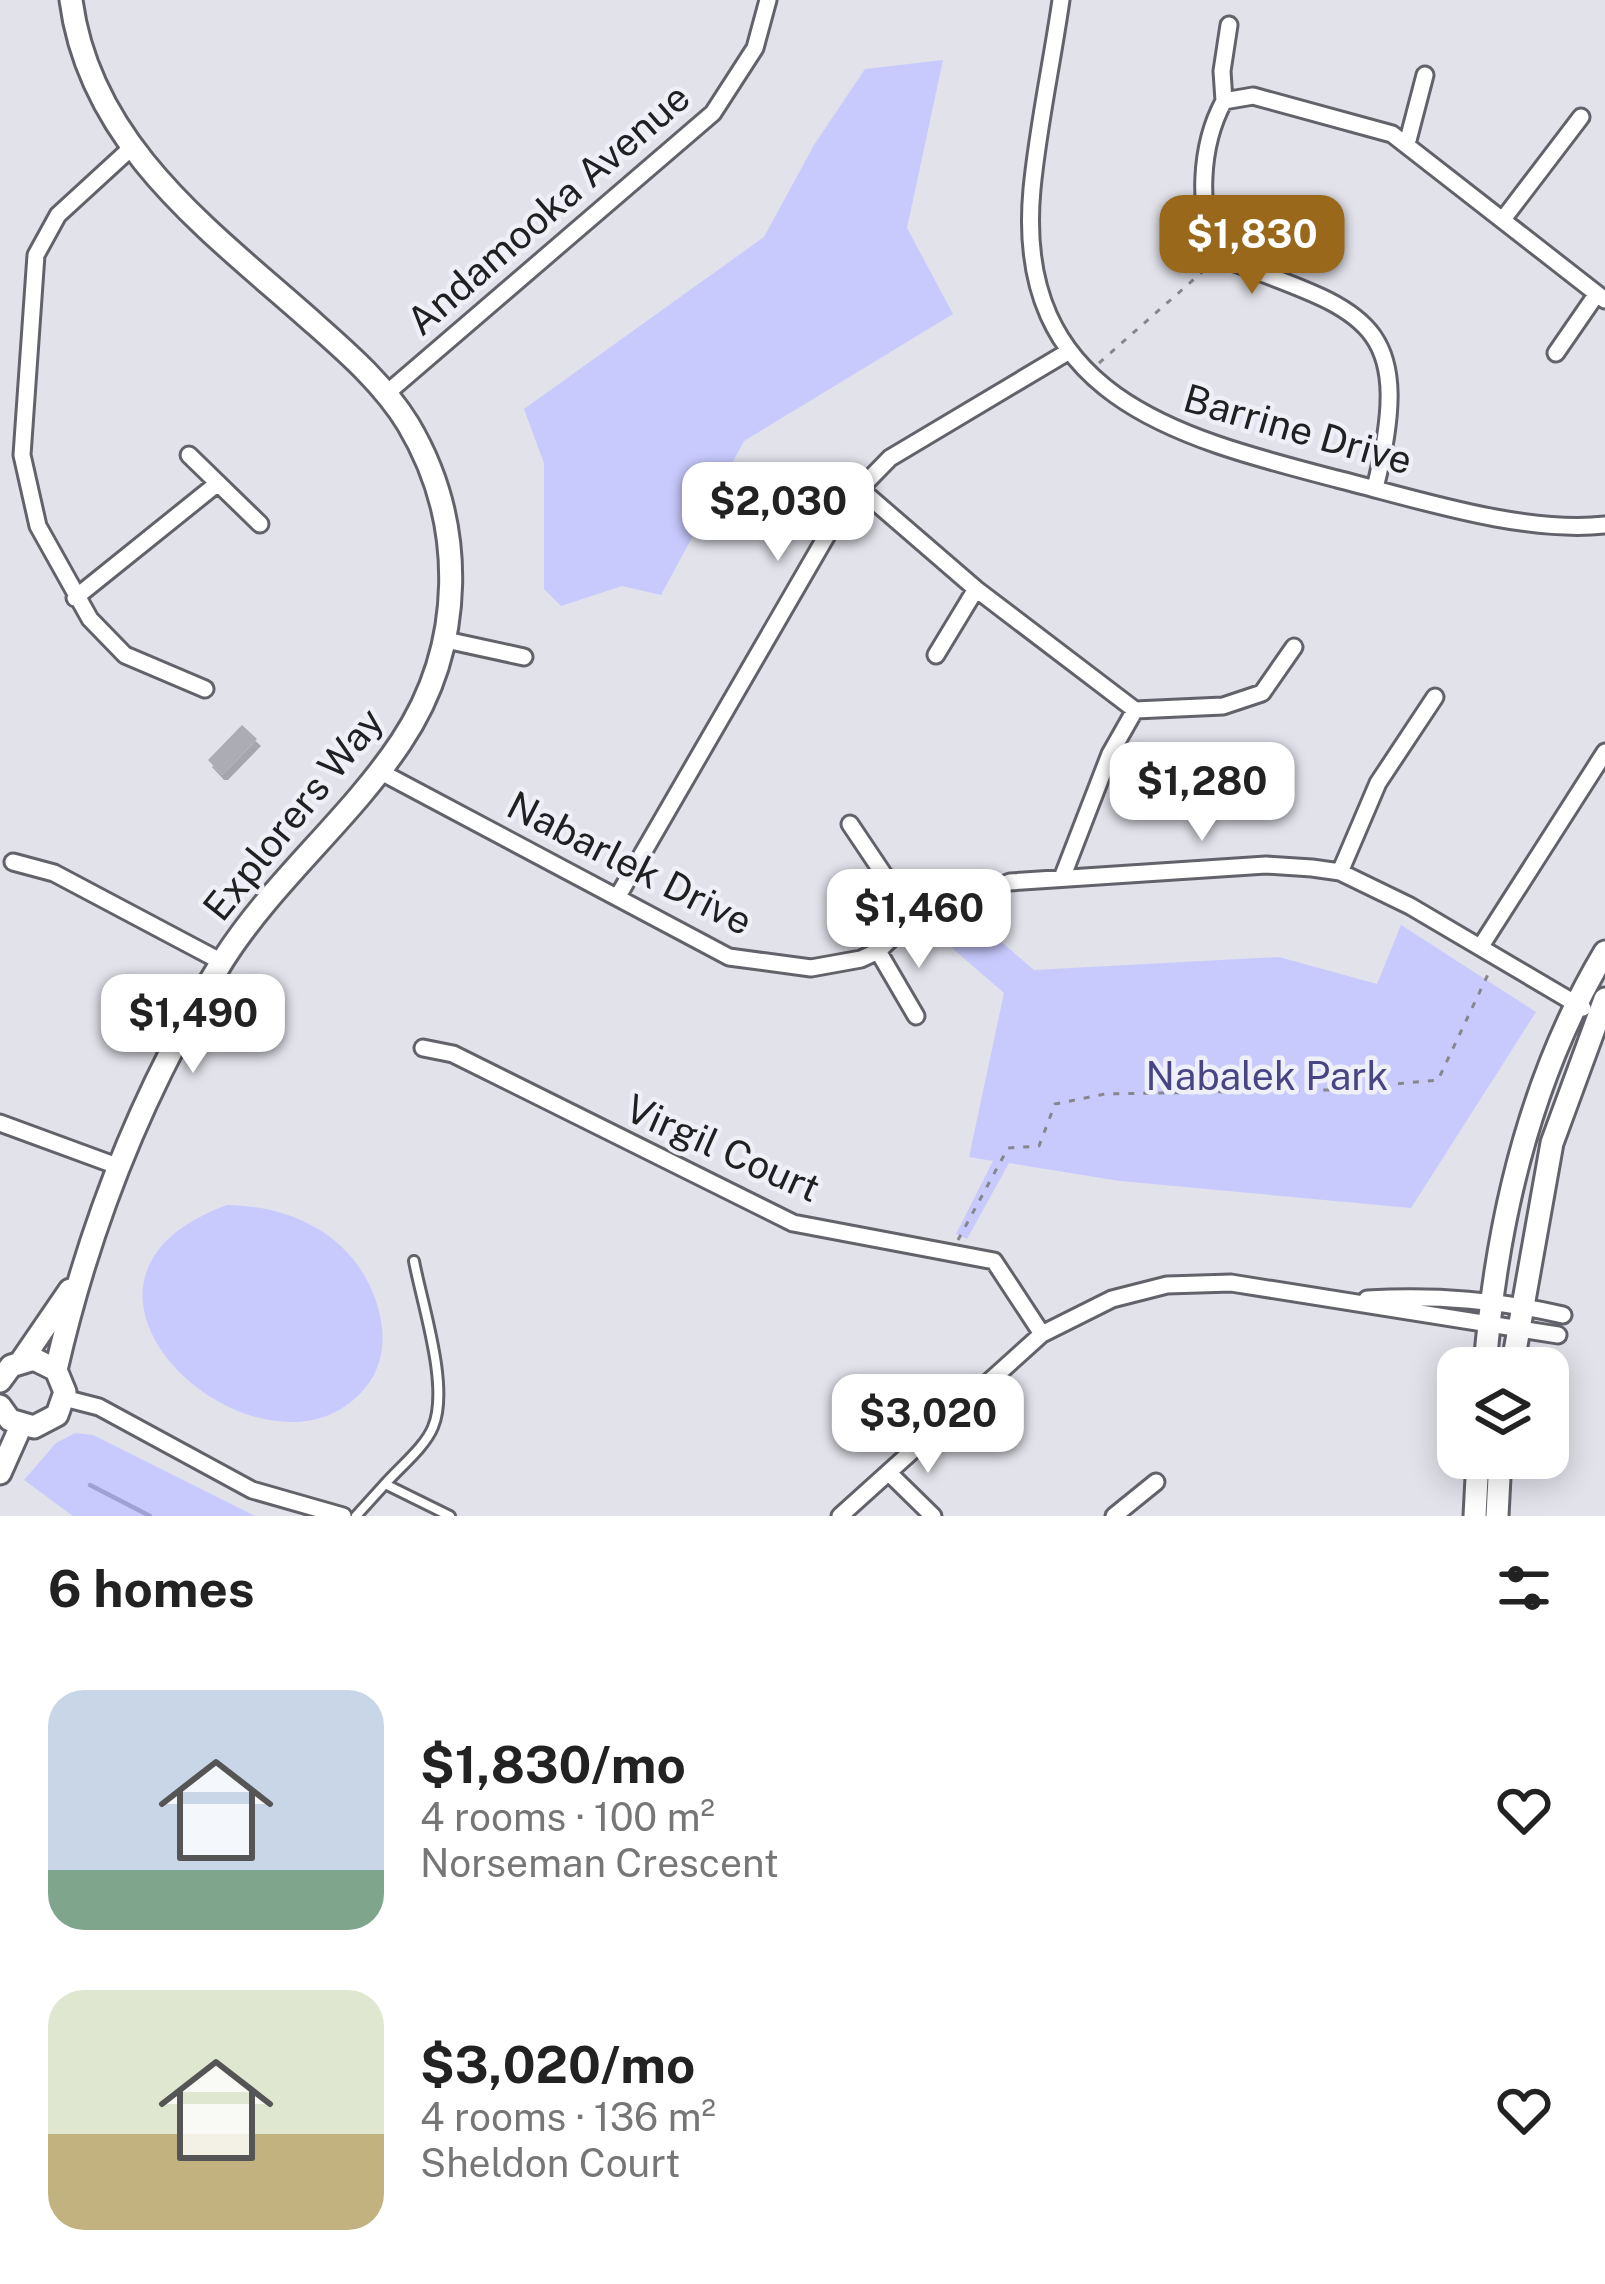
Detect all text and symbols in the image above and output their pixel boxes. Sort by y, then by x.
street label: Andamooka Avenue [397,74,699,344]
pin: $1,830 [1154,195,1350,297]
text: $1,830 [1186,211,1318,257]
street label: Barrine Drive [1179,374,1417,484]
pin: $2,030 [680,462,876,564]
text: $2,030 [709,478,847,524]
street label: Explorers Way [193,699,393,929]
pin: $1,280 [1104,742,1300,844]
text: $1,280 [1137,758,1267,804]
street label: Nabarlek Drive [500,782,760,944]
pin: $1,460 [821,869,1017,971]
text: $1,460 [854,885,984,931]
pin: $1,490 [95,974,291,1076]
text: $1,490 [128,990,258,1036]
park label: Nabalek Park [1146,1053,1388,1099]
street label: Virgil Court [619,1085,827,1211]
map controls [1437,1347,1569,1479]
button: layers [1437,1347,1569,1479]
pin: $3,020 [830,1374,1026,1476]
text: $3,020 [859,1390,997,1436]
icon: filters [1491,1555,1557,1621]
text: 6 homes [48,1559,255,1618]
text: $1,830/mo [420,1735,686,1794]
icon: home [144,1738,288,1882]
icon: heart [1491,1777,1557,1843]
text: 4 rooms · 100 m² [420,1794,715,1840]
text: Norseman Crescent [420,1840,779,1886]
text: $3,020/mo [420,2035,695,2094]
icon: home [144,2038,288,2182]
icon: heart [1491,2077,1557,2143]
text: 4 rooms · 136 m² [420,2094,716,2140]
text: Sheldon Court [420,2140,680,2186]

